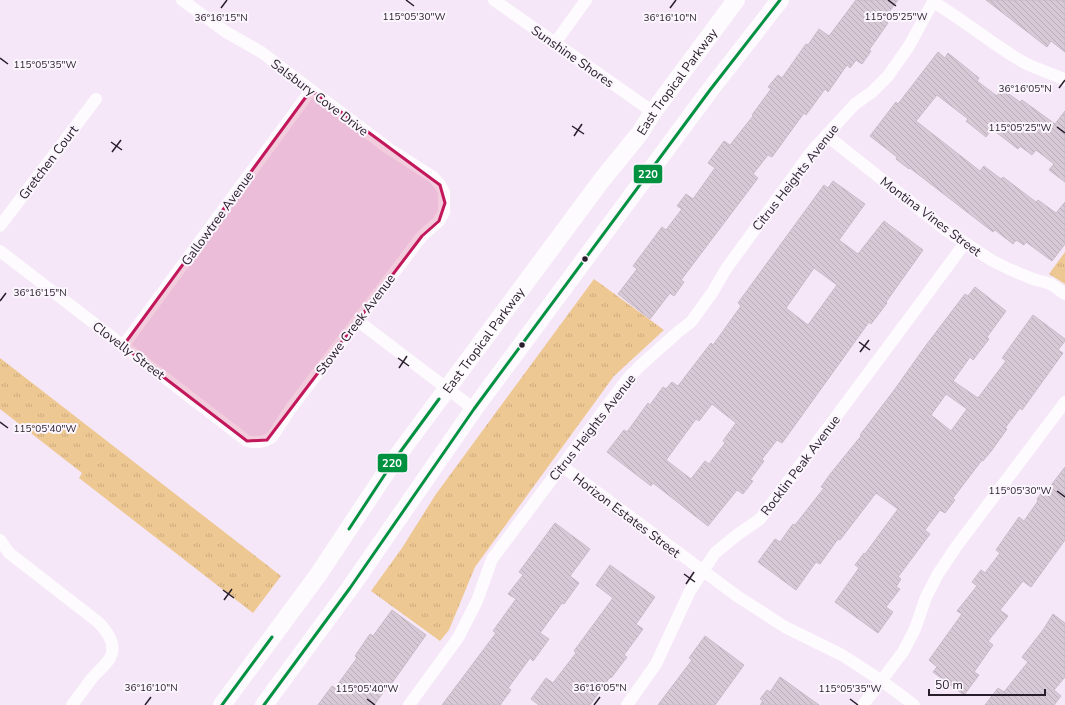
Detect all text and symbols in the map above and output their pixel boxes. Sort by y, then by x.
text: 115°05'30"W [383,10,445,24]
text: 115°05'25"W [865,10,927,24]
text: 36°16'15"N [194,11,248,25]
text: 36°16'10"N [643,11,697,25]
street label: Sunshine Shores [527,22,617,92]
street label: East Tropical Parkway [633,25,722,139]
street label: Salsbury Cove Drive [267,55,372,141]
text: 115°05'35"W [14,58,76,72]
text: 36°16'05"N [998,82,1052,96]
street label: Citrus Heights Avenue [748,120,843,235]
street label: Gretchen Court [15,121,83,203]
text: 115°05'25"W [989,121,1051,135]
line badge: 220 [633,164,663,184]
text: 220 [638,167,658,182]
street label: Gallowtree Avenue [177,168,258,269]
street label: Montina Vines Street [876,173,985,261]
unlabelled marker [580,254,590,264]
street label: Stowe Creek Avenue [312,270,400,379]
street label: East Tropical Parkway [439,284,530,397]
text: 36°16'15"N [13,286,67,300]
street label: Clovelly Street [89,318,169,384]
unlabelled marker [517,340,527,350]
street label: Citrus Heights Avenue [545,370,640,485]
street label: Rocklin Peak Avenue [757,412,845,520]
text: 115°05'40"W [14,422,76,436]
line badge: 220 [377,453,408,473]
text: 220 [382,456,402,471]
street label: Horizon Estates Street [569,469,684,562]
text: 115°05'30"W [989,484,1051,498]
scale bar [929,671,1045,697]
text: 50 m [935,677,963,693]
text: 36°16'10"N [124,681,178,695]
text: 36°16'05"N [573,681,627,695]
text: 115°05'40"W [336,682,398,696]
text: 115°05'35"W [819,682,881,696]

